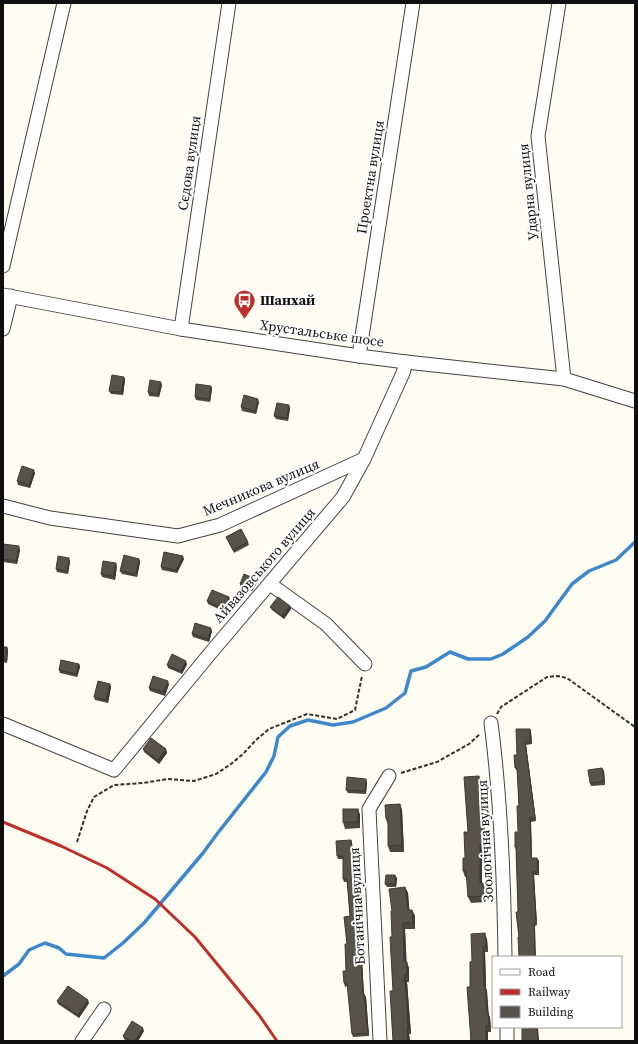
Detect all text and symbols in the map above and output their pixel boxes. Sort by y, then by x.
street label: Сєдова вулиця [172,114,206,212]
street label: Проектна вулиця [351,119,389,235]
street label: Ударна вулиця [513,143,543,241]
bus stop icon: Шанхай [231,287,257,320]
place label: Шанхай [260,290,315,310]
street label: Хрустальське шосе [259,314,385,352]
street label: Мечникова вулиця [200,453,322,521]
street label: Айвазовського вулиця [208,503,320,627]
street label: Зоологічна вулиця [472,779,498,903]
street label: Ботанічна вулиця [344,847,370,965]
legend [492,956,622,1028]
text: Road [528,964,555,980]
text: Railway [528,984,571,1000]
text: Building [528,1004,573,1020]

